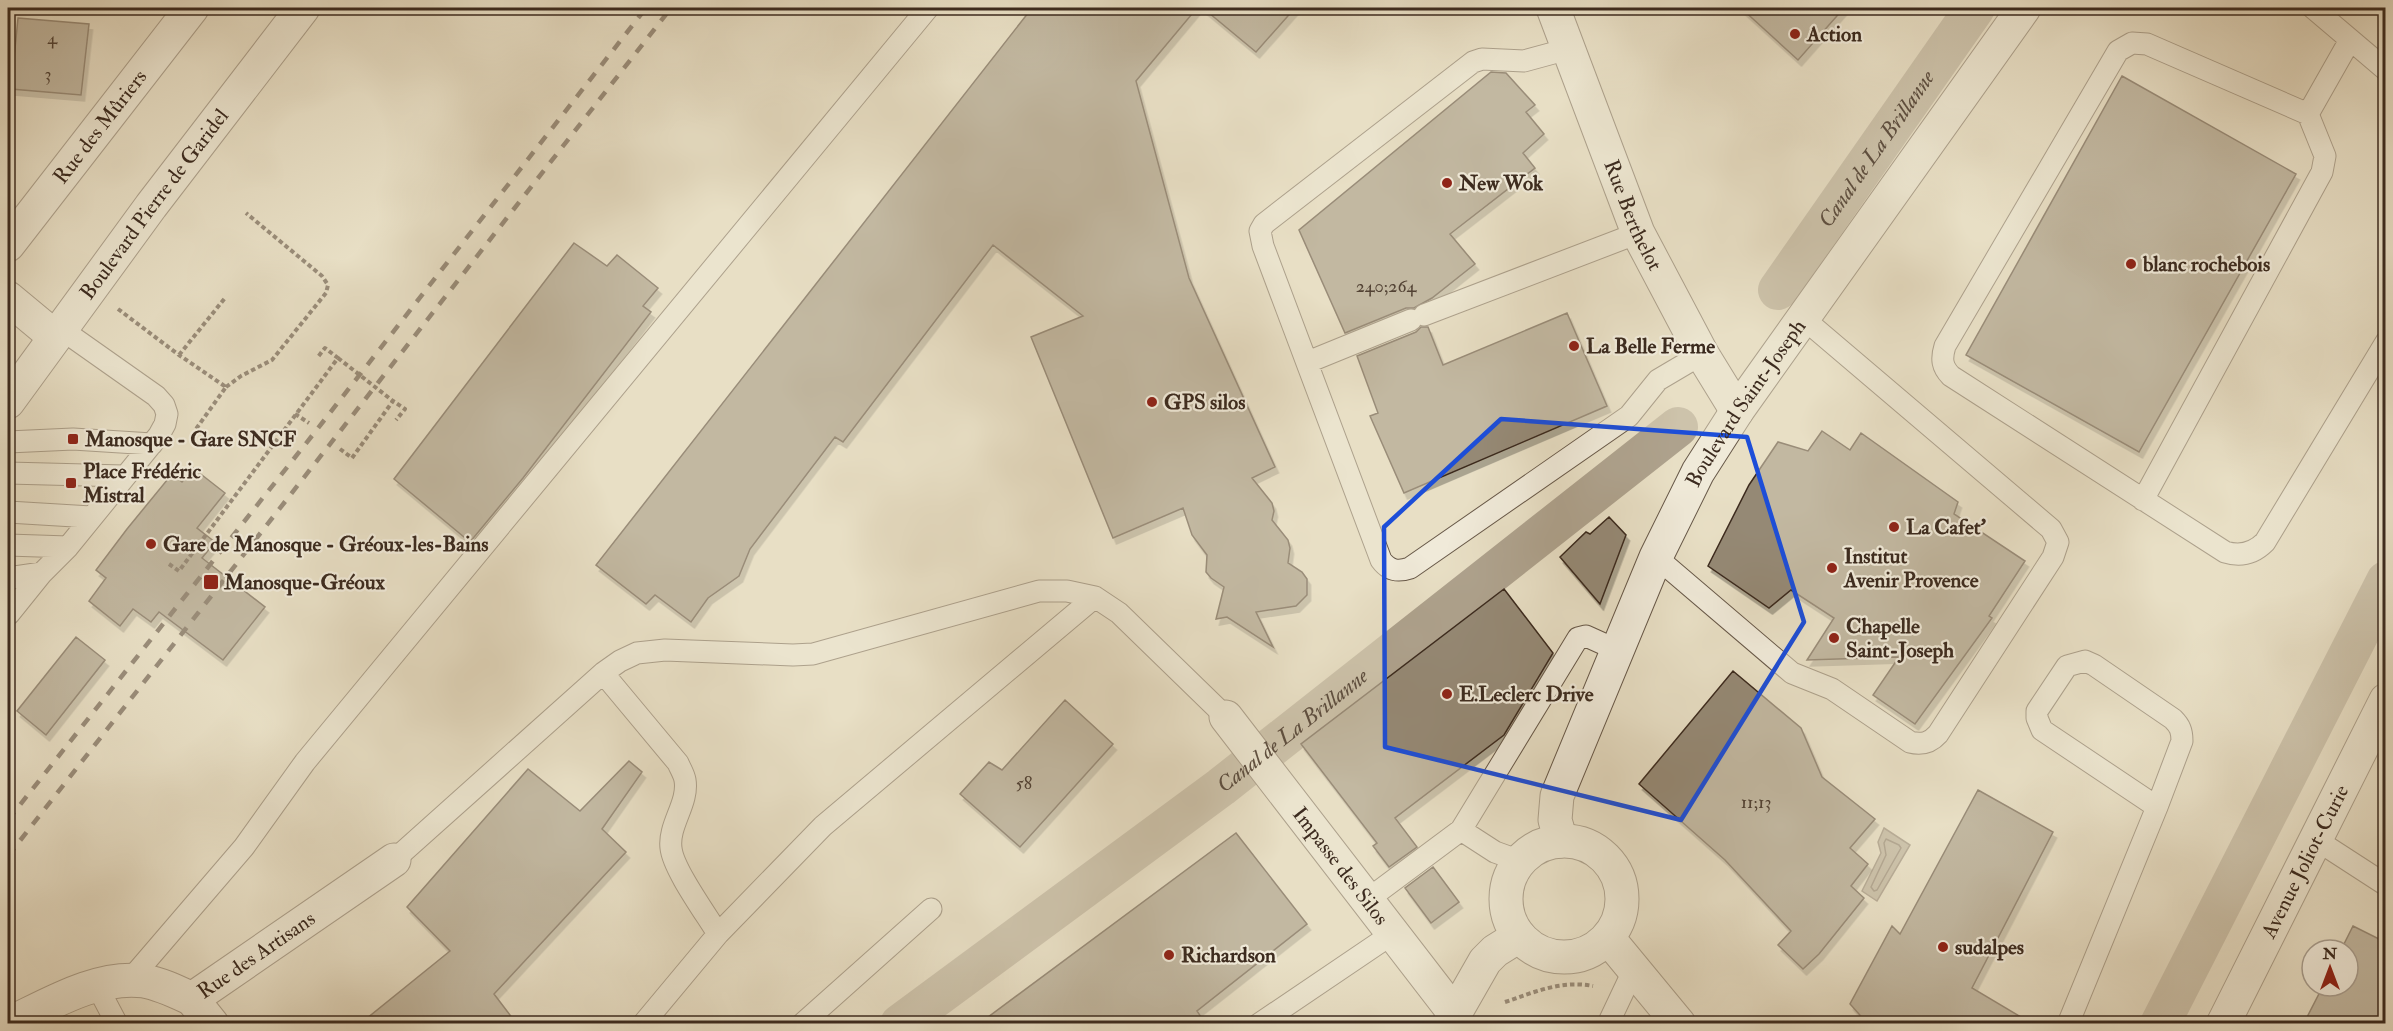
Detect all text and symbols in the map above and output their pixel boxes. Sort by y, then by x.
place label: Action [1806,21,1862,48]
house number: 4 [47,27,58,50]
marker: Action [1788,27,1802,41]
house number: 3 [45,63,51,86]
street label: Rue des Mûriers [47,64,153,189]
water label: Canal de La Brillanne [1812,64,1941,233]
street label: Boulevard Pierre de Garidel [74,103,235,305]
street label: Rue Berthelot [1598,156,1669,275]
place label: New Wok [1458,170,1544,197]
marker: New Wok [1440,176,1454,190]
place label: blanc rochebois [2142,251,2270,278]
marker: blanc rochebois [2124,257,2138,271]
house number: 240;264 [1356,275,1418,298]
street label: Boulevard Saint-Joseph [1679,314,1812,491]
place label: La Belle Ferme [1586,333,1715,360]
marker: La Belle Ferme [1567,339,1581,353]
place label: GPS silos [1164,389,1245,416]
marker: GPS silos [1145,395,1159,409]
place label: Manosque - Gare SNCF [84,426,296,453]
marker: Manosque - Gare SNCF [66,432,80,446]
place label: Place Frédéric Mistral [82,458,202,509]
marker: Place Frédéric Mistral [64,476,78,490]
place label: La Cafet' [1906,514,1986,541]
marker: La Cafet' [1887,520,1901,534]
place label: Gare de Manosque - Gréoux-les-Bains [163,531,489,558]
marker: Gare de Manosque - Gréoux-les-Bains [144,537,158,551]
place label: Institut Avenir Provence [1843,543,1979,594]
marker: Institut Avenir Provence [1825,561,1839,575]
place label: Manosque-Gréoux [223,569,386,596]
marker: Manosque-Gréoux [202,573,220,591]
place label: Chapelle Saint-Joseph [1846,613,1954,664]
marker: Chapelle Saint-Joseph [1827,631,1841,645]
water label: Canal de La Brillanne [1211,662,1374,799]
place label: E.Leclerc Drive [1459,681,1594,708]
marker: E.Leclerc Drive [1440,687,1454,701]
house number: 58 [1016,772,1032,795]
street label: Avenue Joliot-Curie [2254,780,2355,944]
house number: 11;13 [1741,791,1771,814]
street label: Impasse des Silos [1287,801,1395,930]
street label: Rue des Artisans [192,905,320,1005]
place label: sudalpes [1955,934,2024,961]
north arrow [2300,938,2360,998]
marker: sudalpes [1936,940,1950,954]
place label: Richardson [1181,942,1276,969]
text: N [2322,944,2338,964]
marker: Richardson [1162,948,1176,962]

